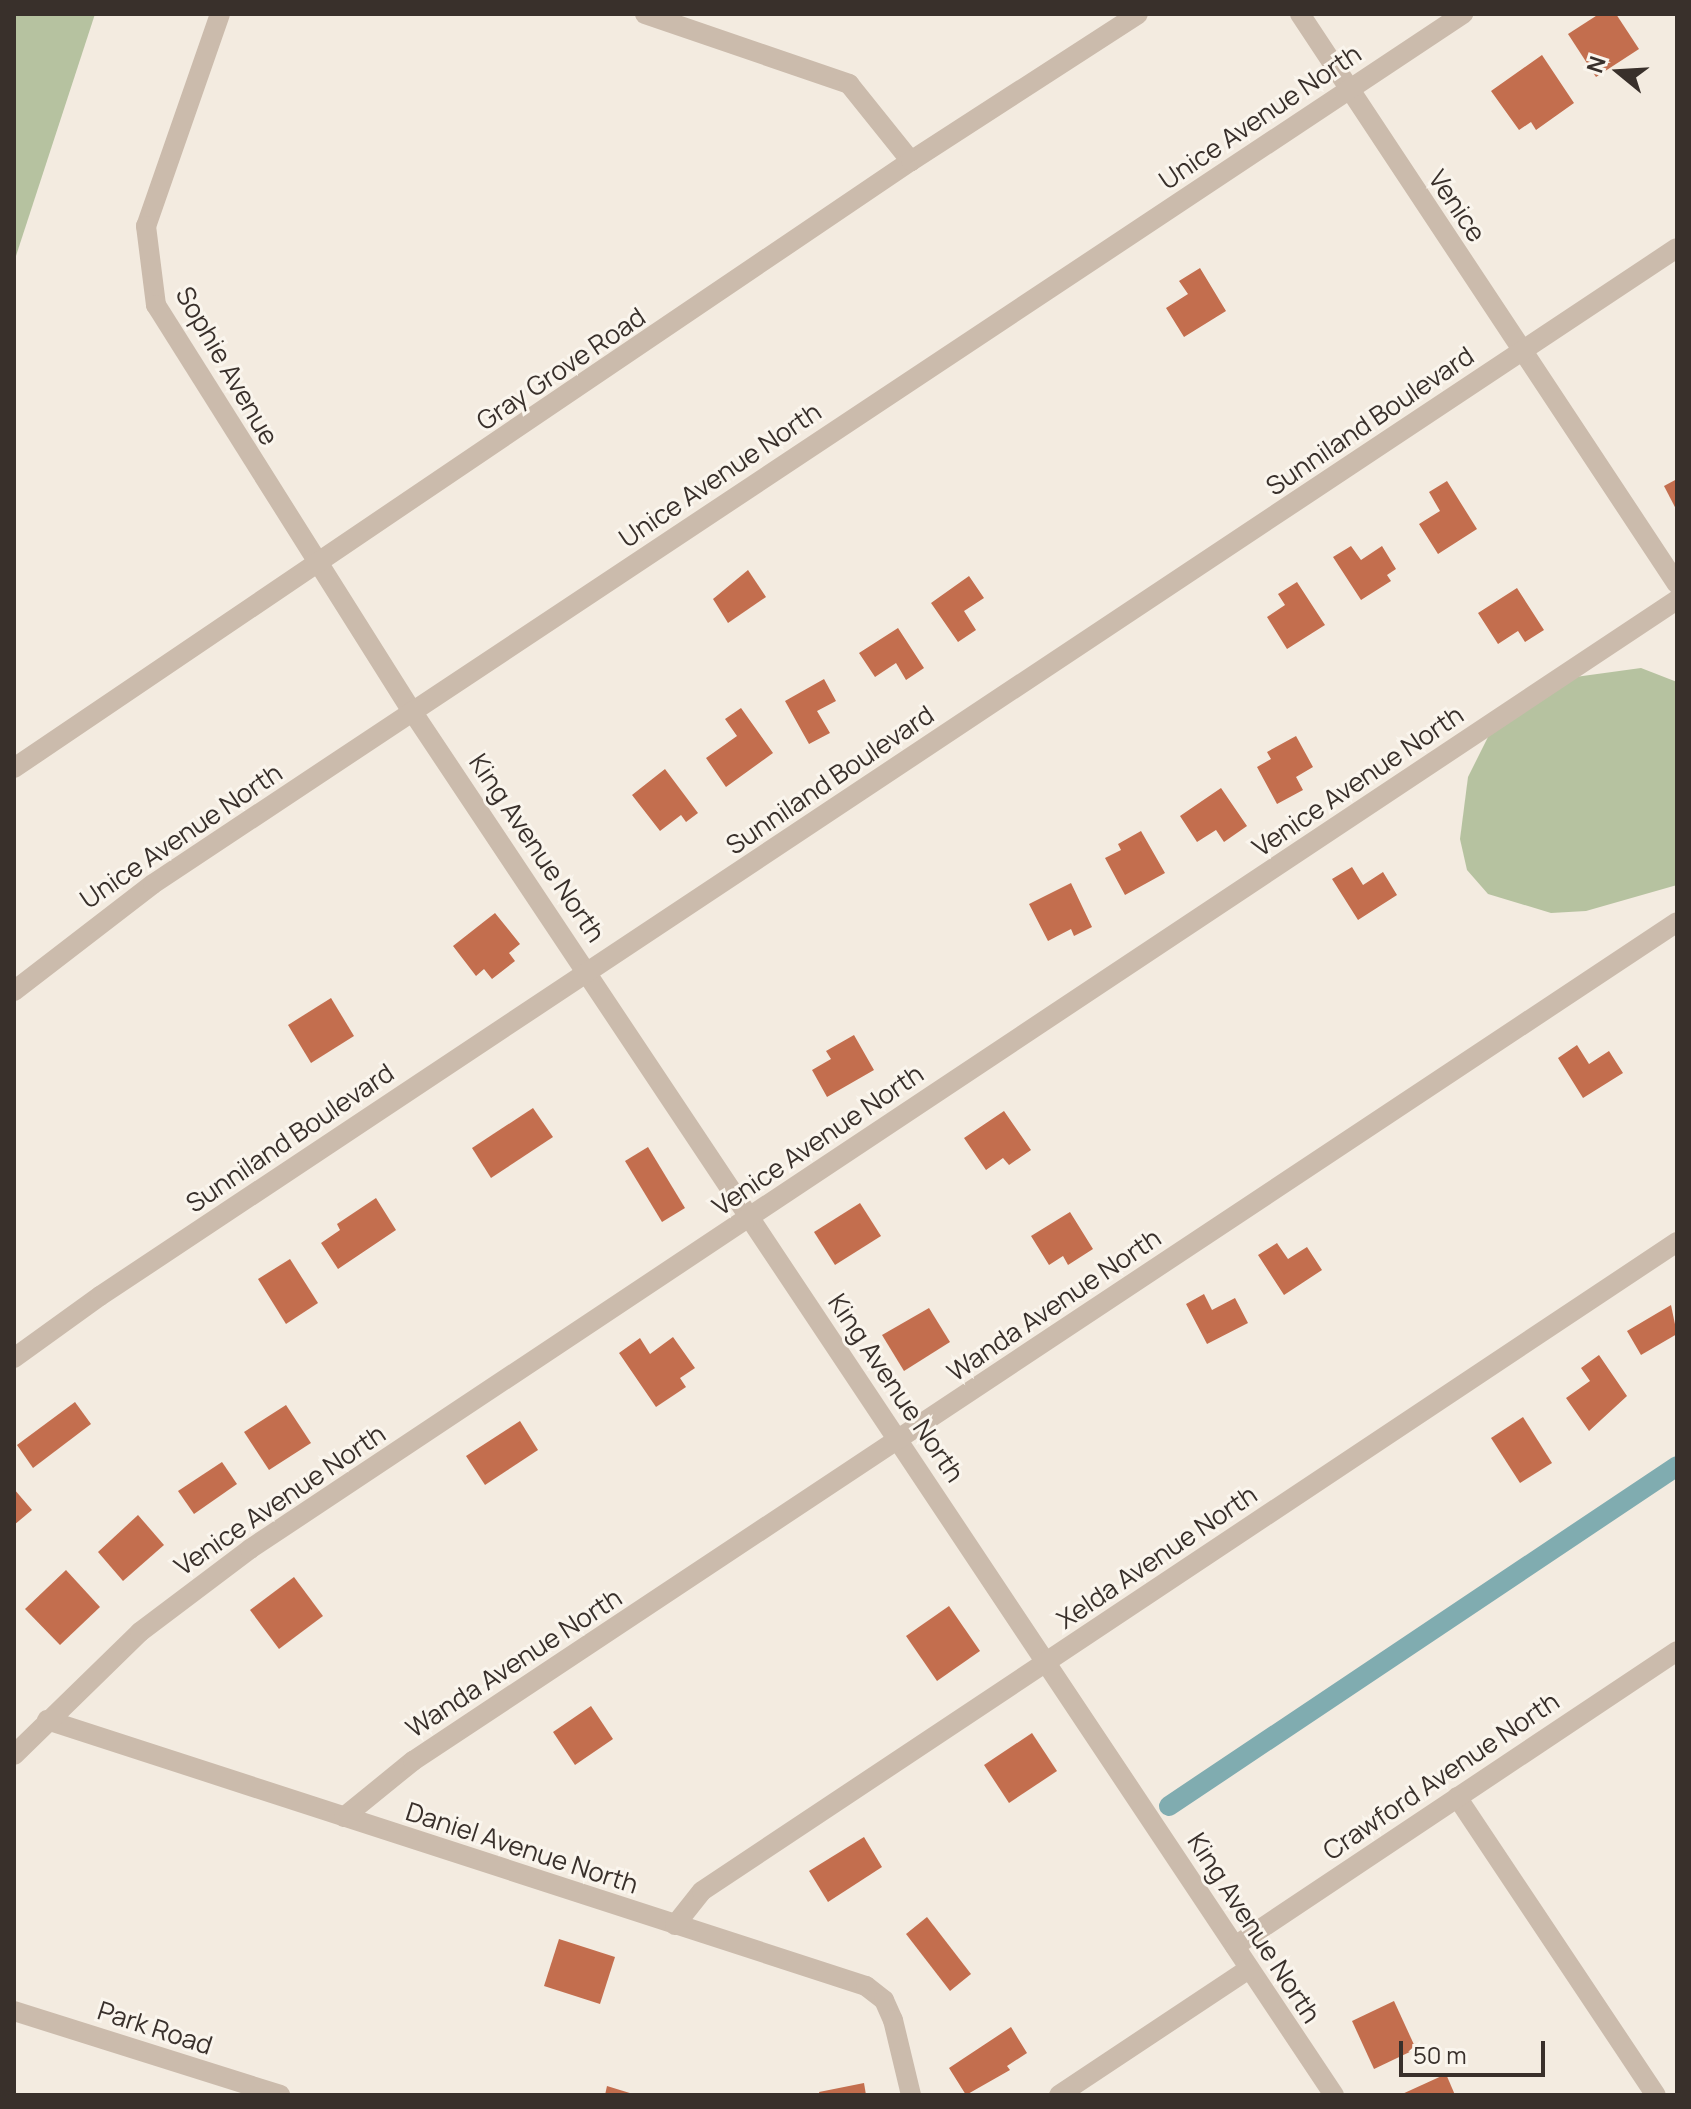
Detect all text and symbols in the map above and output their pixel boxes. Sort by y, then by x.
north arrow [1579,32,1659,112]
street label: Unice Avenue North [1153,38,1367,196]
text: N [1579,52,1613,77]
street label: Venice [1422,164,1492,248]
street label: Sophie Avenue [169,281,285,451]
street label: Gray Grove Road [471,301,651,437]
street label: Sunniland Boulevard [1260,340,1480,502]
street label: Unice Avenue North [613,396,827,554]
street label: Sunniland Boulevard [720,699,940,861]
street label: Venice Avenue North [1247,699,1469,863]
street label: King Avenue North [463,748,611,948]
street label: Unice Avenue North [74,757,288,915]
street label: Sunniland Boulevard [180,1057,400,1219]
street label: Venice Avenue North [707,1058,929,1222]
street label: Wanda Avenue North [941,1222,1167,1388]
street label: King Avenue North [822,1288,970,1488]
street label: Venice Avenue North [169,1418,391,1582]
street label: Xelda Avenue North [1051,1479,1263,1635]
street label: Wanda Avenue North [400,1582,628,1744]
street label: Crawford Avenue North [1317,1685,1565,1867]
street label: Daniel Avenue North [402,1796,642,1900]
street label: King Avenue North [1181,1827,1327,2029]
street label: Park Road [94,1995,216,2061]
scale bar [1403,2025,1549,2075]
text: 50 m [1413,2038,1467,2071]

